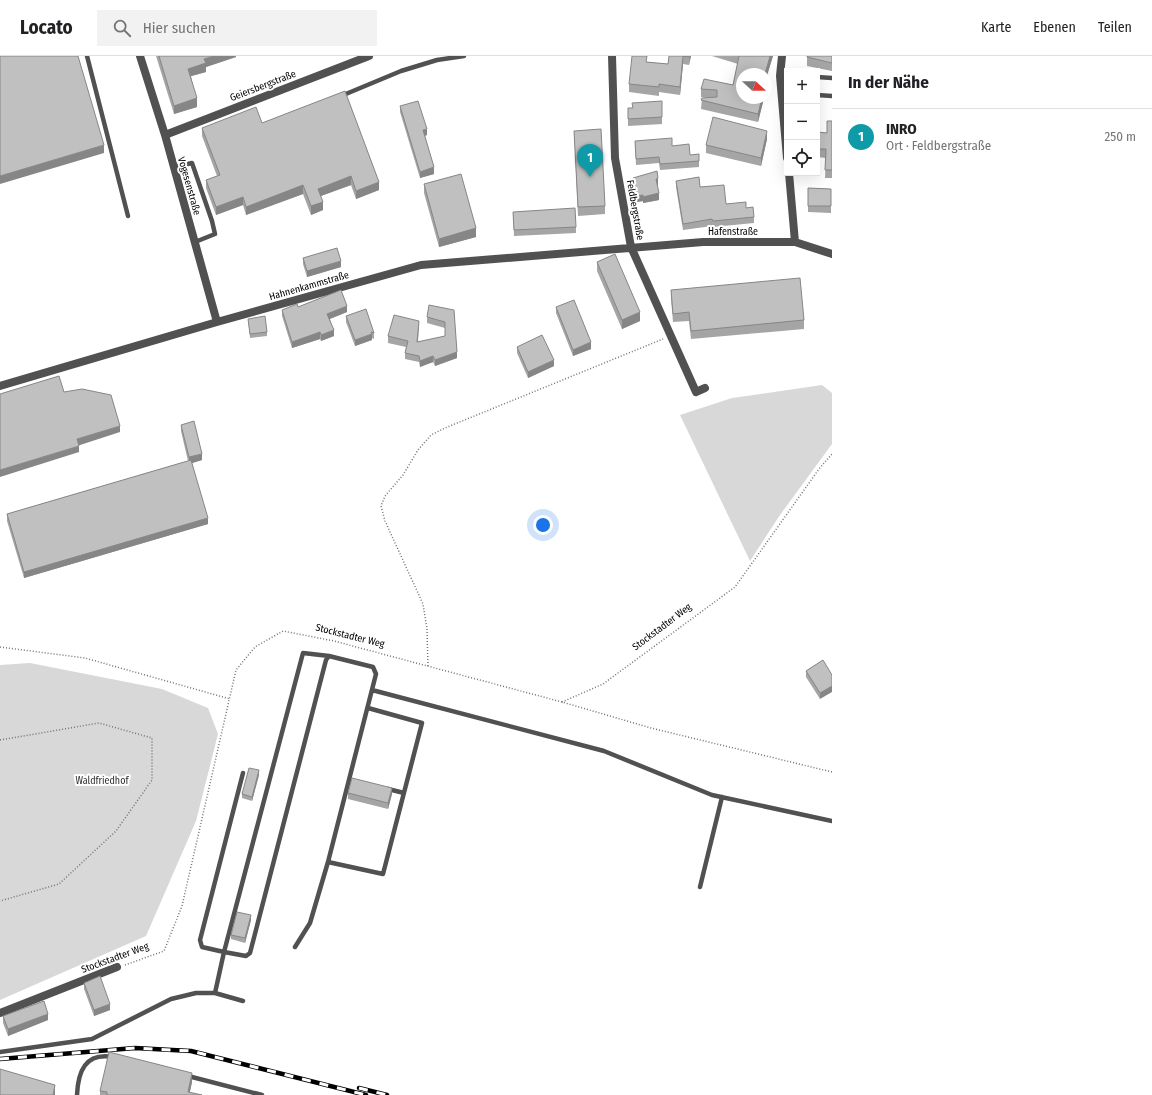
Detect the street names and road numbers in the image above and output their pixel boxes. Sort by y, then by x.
street label: Geiersbergstraße [228,68,298,104]
street label: Vogesenstraße [175,156,203,217]
street label: Feldbergstraße [624,179,646,241]
street label: Hafenstraße [708,226,758,238]
street label: Hahnenkammstraße [268,269,350,303]
street label: Stockstadter Weg [630,601,694,653]
street label: Stockstadter Weg [314,622,386,650]
street label: Stockstadter Weg [80,940,151,976]

